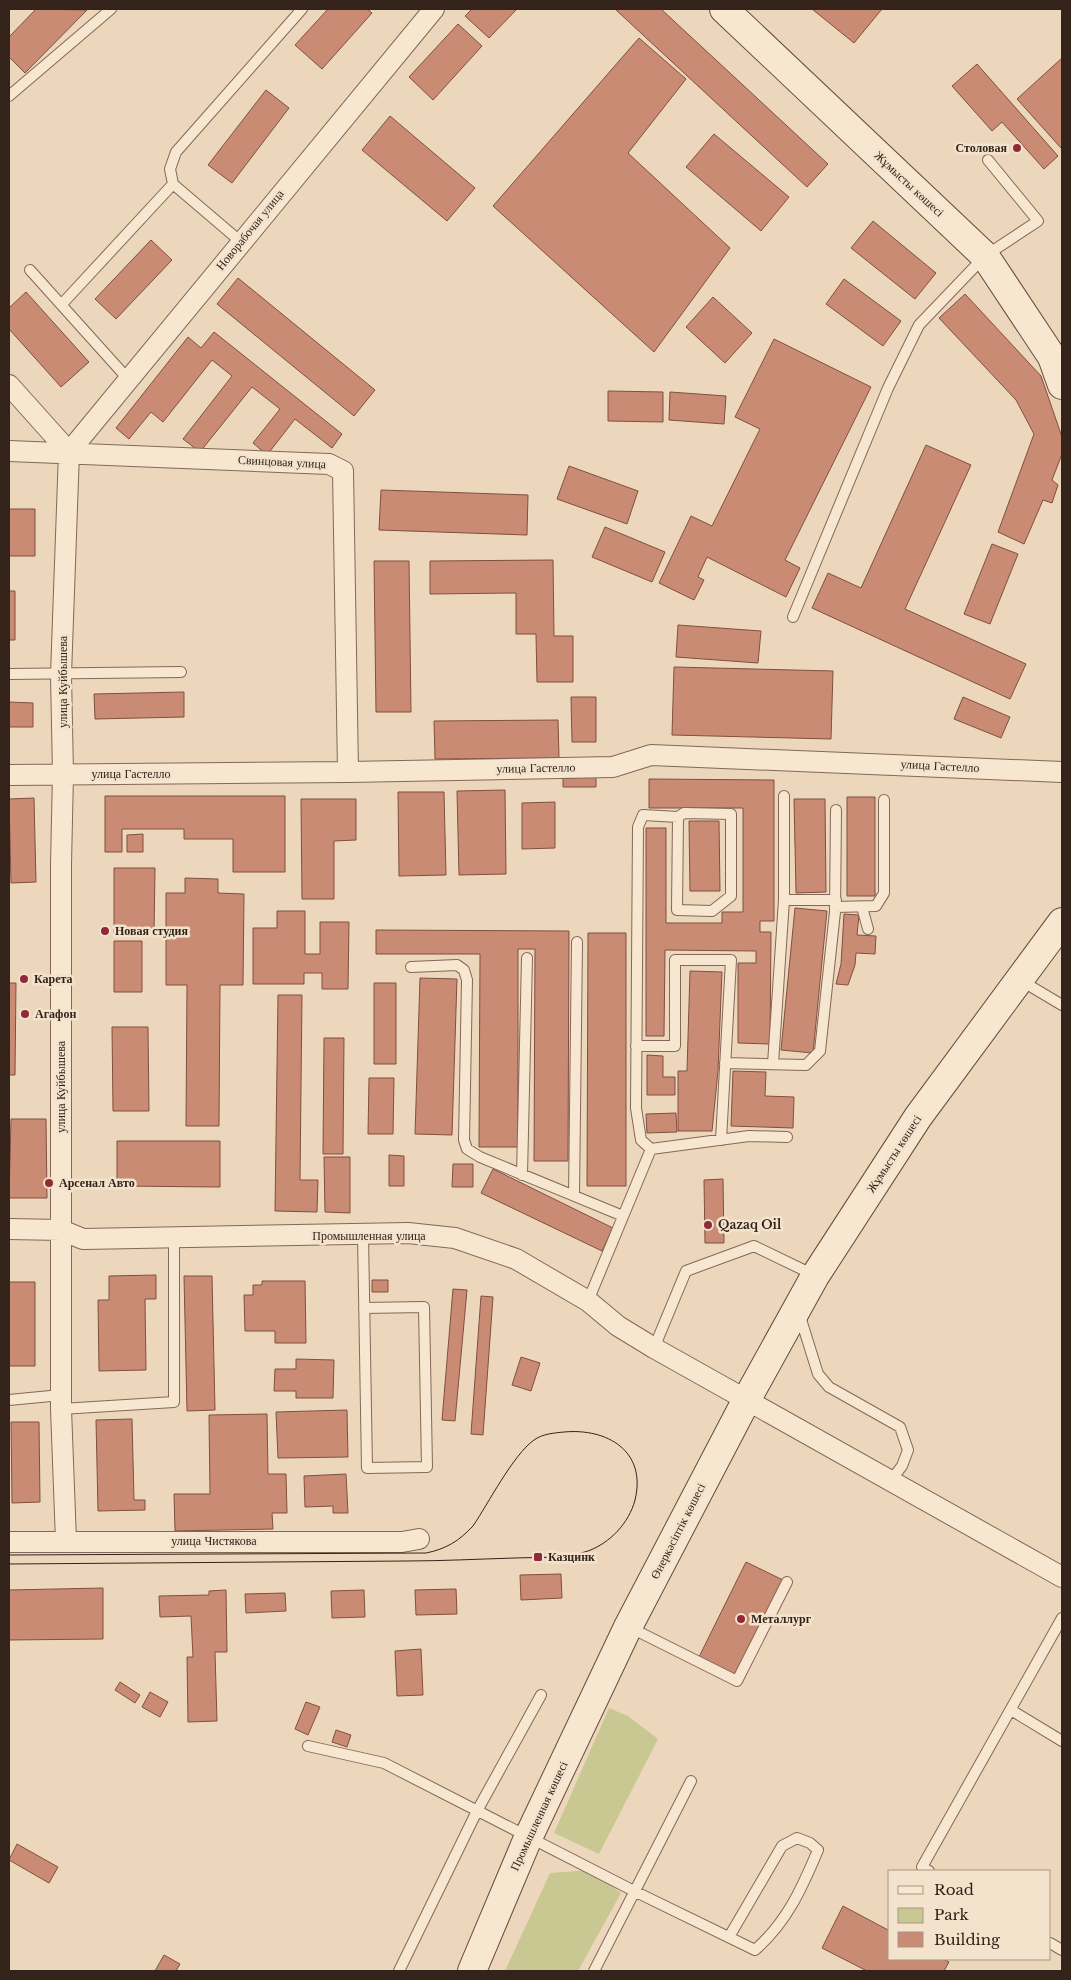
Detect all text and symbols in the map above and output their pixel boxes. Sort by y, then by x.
place label: Столовая [956,140,1008,155]
marker: Столовая [1011,142,1023,154]
street label: Жұмысты көшесі [871,148,948,220]
street label: Новорабочая улица [213,186,287,273]
street label: Свинцовая улица [238,452,327,471]
street label: улица Куйбышева [55,635,70,728]
street label: улица Гастелло [900,756,980,775]
street label: улица Гастелло [496,759,576,776]
street label: улица Гастелло [92,766,170,781]
place label: Новая студия [115,923,188,938]
marker: Новая студия [99,925,111,937]
place label: Карета [34,971,73,986]
marker: Карета [18,973,30,985]
place label: Агафон [35,1006,76,1021]
marker: Агафон [19,1008,31,1020]
street label: улица Куйбышева [53,1040,68,1133]
street label: Жұмысты көшесі [863,1111,925,1195]
place label: Арсенал Авто [59,1175,135,1190]
marker: Арсенал Авто [43,1177,55,1189]
place label: Qazaq Oil [718,1217,782,1232]
marker: Qazaq Oil [702,1219,714,1231]
street label: Промышленная улица [312,1228,426,1243]
street label: Өнеркәсіптік көшесі [647,1480,709,1581]
street label: улица Чистякова [171,1533,257,1548]
place label: Казцинк [548,1549,595,1564]
marker: Казцинк [532,1551,544,1563]
place label: Металлург [751,1611,812,1626]
marker: Металлург [735,1613,747,1625]
street label: Промышленная көшесі [507,1758,571,1873]
legend [888,1870,1051,1960]
text: Road [934,1880,974,1899]
text: Park [934,1905,970,1924]
text: Building [934,1930,1001,1949]

